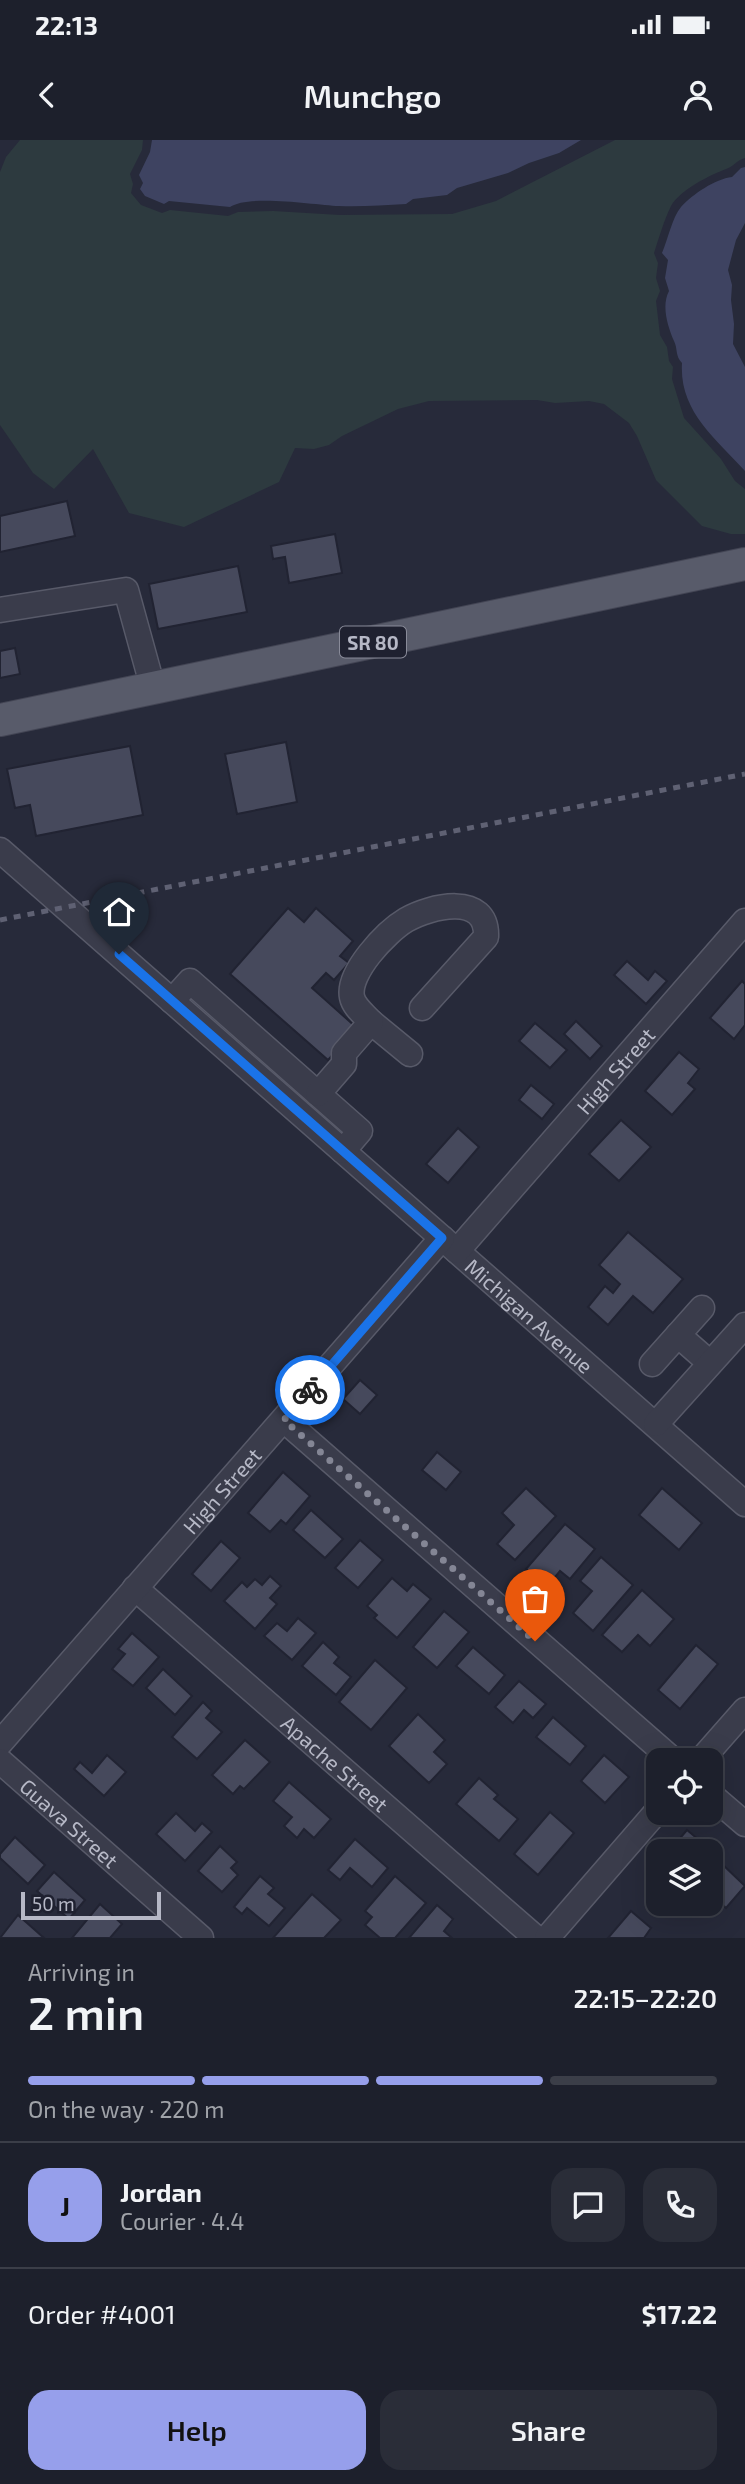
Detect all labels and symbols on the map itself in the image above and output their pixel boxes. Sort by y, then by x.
road number: SR 80 [340,626,406,657]
pin [89,882,149,954]
street label: High Street [570,1022,659,1118]
street label: Michigan Avenue [461,1252,599,1378]
courier [275,1355,345,1425]
street label: High Street [177,1442,266,1538]
pin [505,1569,565,1641]
street label: Apache Street [277,1710,394,1816]
street label: Guava Street [16,1773,124,1872]
scale bar [21,1889,161,1921]

